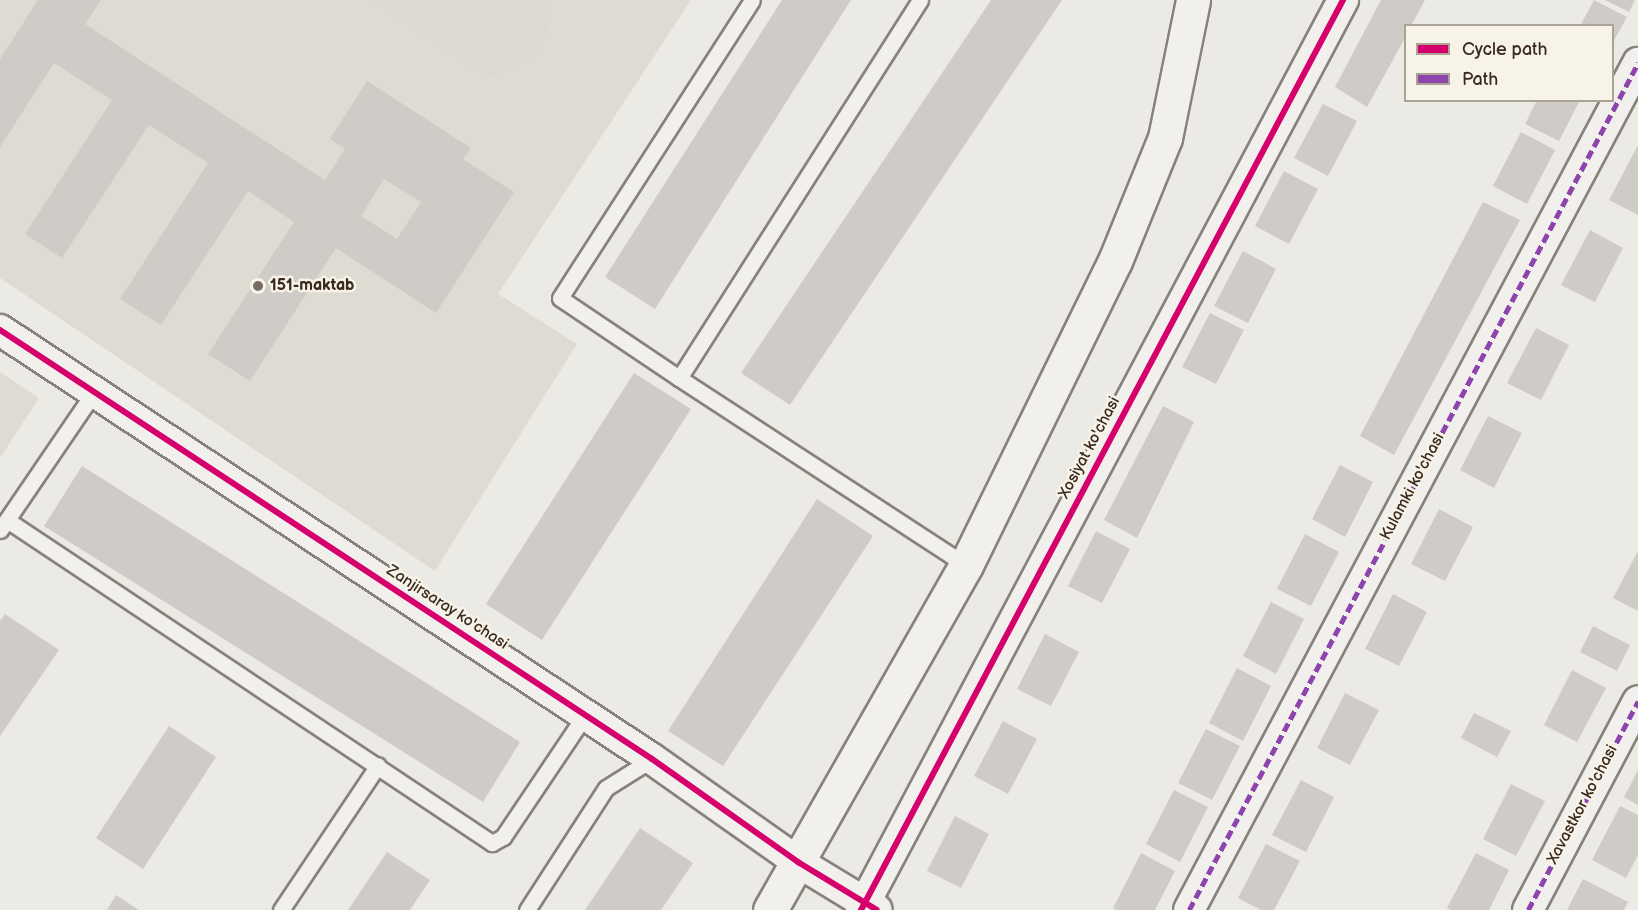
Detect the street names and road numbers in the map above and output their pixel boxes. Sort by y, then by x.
street label: Xosiyat ko'chasi [1055,394,1125,502]
street label: Kulamki ko'chasi [1377,430,1449,544]
street label: Zanjirsaray ko'chasi [382,561,512,655]
street label: Xavastkor ko'chasi [1544,742,1622,868]

